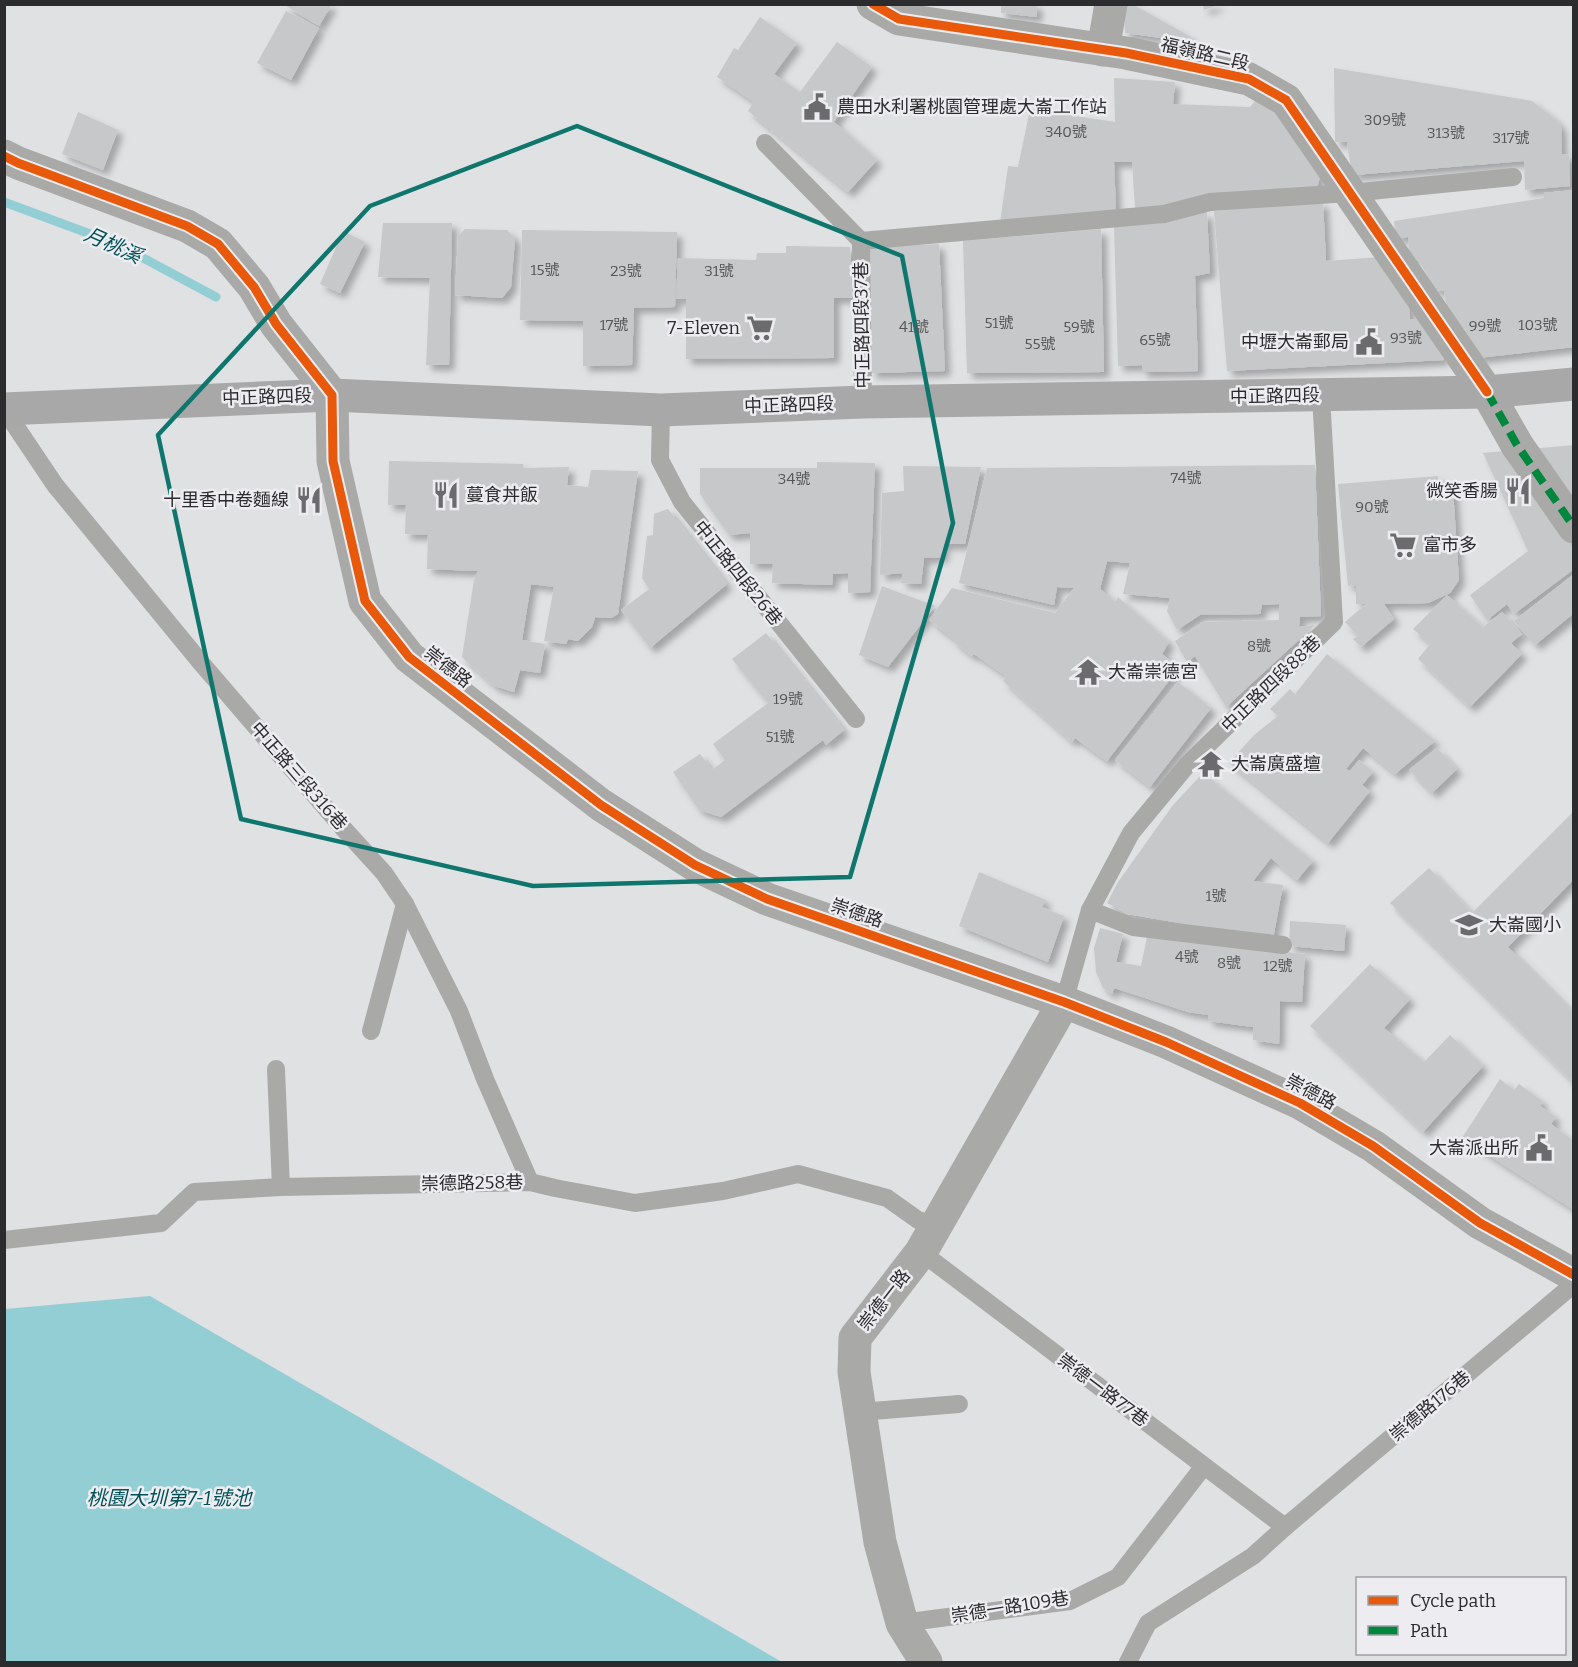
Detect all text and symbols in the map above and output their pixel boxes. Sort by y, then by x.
street label: 福嶺路二段 [1159,33,1251,75]
public building icon: 農田水利署桃園管理處大崙工作站 [802,92,832,122]
place label: 農田水利署桃園管理處大崙工作站 [837,96,1107,118]
house number: 309號 [1364,111,1406,129]
house number: 340號 [1045,123,1087,141]
house number: 313號 [1427,124,1465,142]
house number: 317號 [1492,129,1530,147]
water label: 月桃溪 [81,222,148,269]
house number: 15號 [530,261,560,279]
street label: 中正路四段37巷 [850,261,874,389]
house number: 23號 [610,262,642,280]
house number: 31號 [704,262,734,280]
supermarket icon: 7-Eleven [745,313,775,343]
house number: 51號 [985,314,1013,332]
house number: 17號 [600,316,628,334]
house number: 103號 [1518,316,1558,334]
place label: 7-Eleven [667,317,741,339]
house number: 99號 [1469,317,1501,335]
house number: 41號 [899,318,929,336]
house number: 59號 [1063,318,1095,336]
public building icon: 中壢大崙郵局 [1354,327,1384,357]
house number: 93號 [1390,329,1422,347]
house number: 65號 [1139,331,1171,349]
place label: 中壢大崙郵局 [1241,331,1349,353]
house number: 55號 [1024,335,1056,353]
street label: 中正路四段 [222,384,312,410]
street label: 中正路四段 [1230,384,1320,408]
street label: 中正路四段 [744,392,834,418]
house number: 74號 [1170,469,1202,487]
house number: 34號 [778,470,810,488]
restaurant icon: 微笑香腸 [1503,476,1533,506]
restaurant icon: 蔓食丼飯 [431,480,461,510]
place label: 微笑香腸 [1426,480,1498,502]
place label: 蔓食丼飯 [466,484,538,506]
restaurant icon: 十里香中卷麵線 [294,485,324,515]
place label: 十里香中卷麵線 [163,489,289,511]
house number: 90號 [1355,498,1389,516]
street label: 中正路四段26巷 [689,516,787,630]
supermarket icon: 富市多 [1388,530,1418,560]
place label: 富市多 [1423,534,1477,556]
street label: 中正路四段88巷 [1217,631,1325,737]
house number: 8號 [1247,637,1271,655]
street label: 崇德路 [420,642,476,692]
temple icon: 大崙崇德宮 [1073,657,1103,687]
place label: 大崙崇德宮 [1108,661,1198,683]
house number: 19號 [773,690,803,708]
street label: 中正路三段316巷 [246,717,352,835]
house number: 51號 [766,728,794,746]
temple icon: 大崙廣盛壇 [1196,749,1226,779]
place label: 大崙廣盛壇 [1231,753,1321,775]
house number: 1號 [1205,887,1227,905]
street label: 崇德路 [828,894,886,932]
school or university icon: 大崙國小 [1454,910,1484,940]
place label: 大崙國小 [1489,914,1561,936]
house number: 4號 [1175,948,1199,966]
house number: 8號 [1217,954,1241,972]
house number: 12號 [1263,957,1293,975]
street label: 崇德路 [1282,1070,1340,1114]
public building icon: 大崙派出所 [1524,1133,1554,1163]
place label: 大崙派出所 [1429,1137,1519,1159]
street label: 崇德路258巷 [421,1171,523,1195]
street label: 崇德一路 [853,1265,915,1335]
street label: 崇德一路77巷 [1053,1349,1153,1431]
street label: 崇德路176巷 [1385,1366,1475,1446]
water label: 桃園大圳第7-1號池 [87,1486,253,1510]
legend [1356,1577,1566,1655]
street label: 崇德一路109巷 [949,1587,1071,1627]
text: Cycle path [1410,1590,1496,1612]
text: Path [1410,1620,1448,1642]

